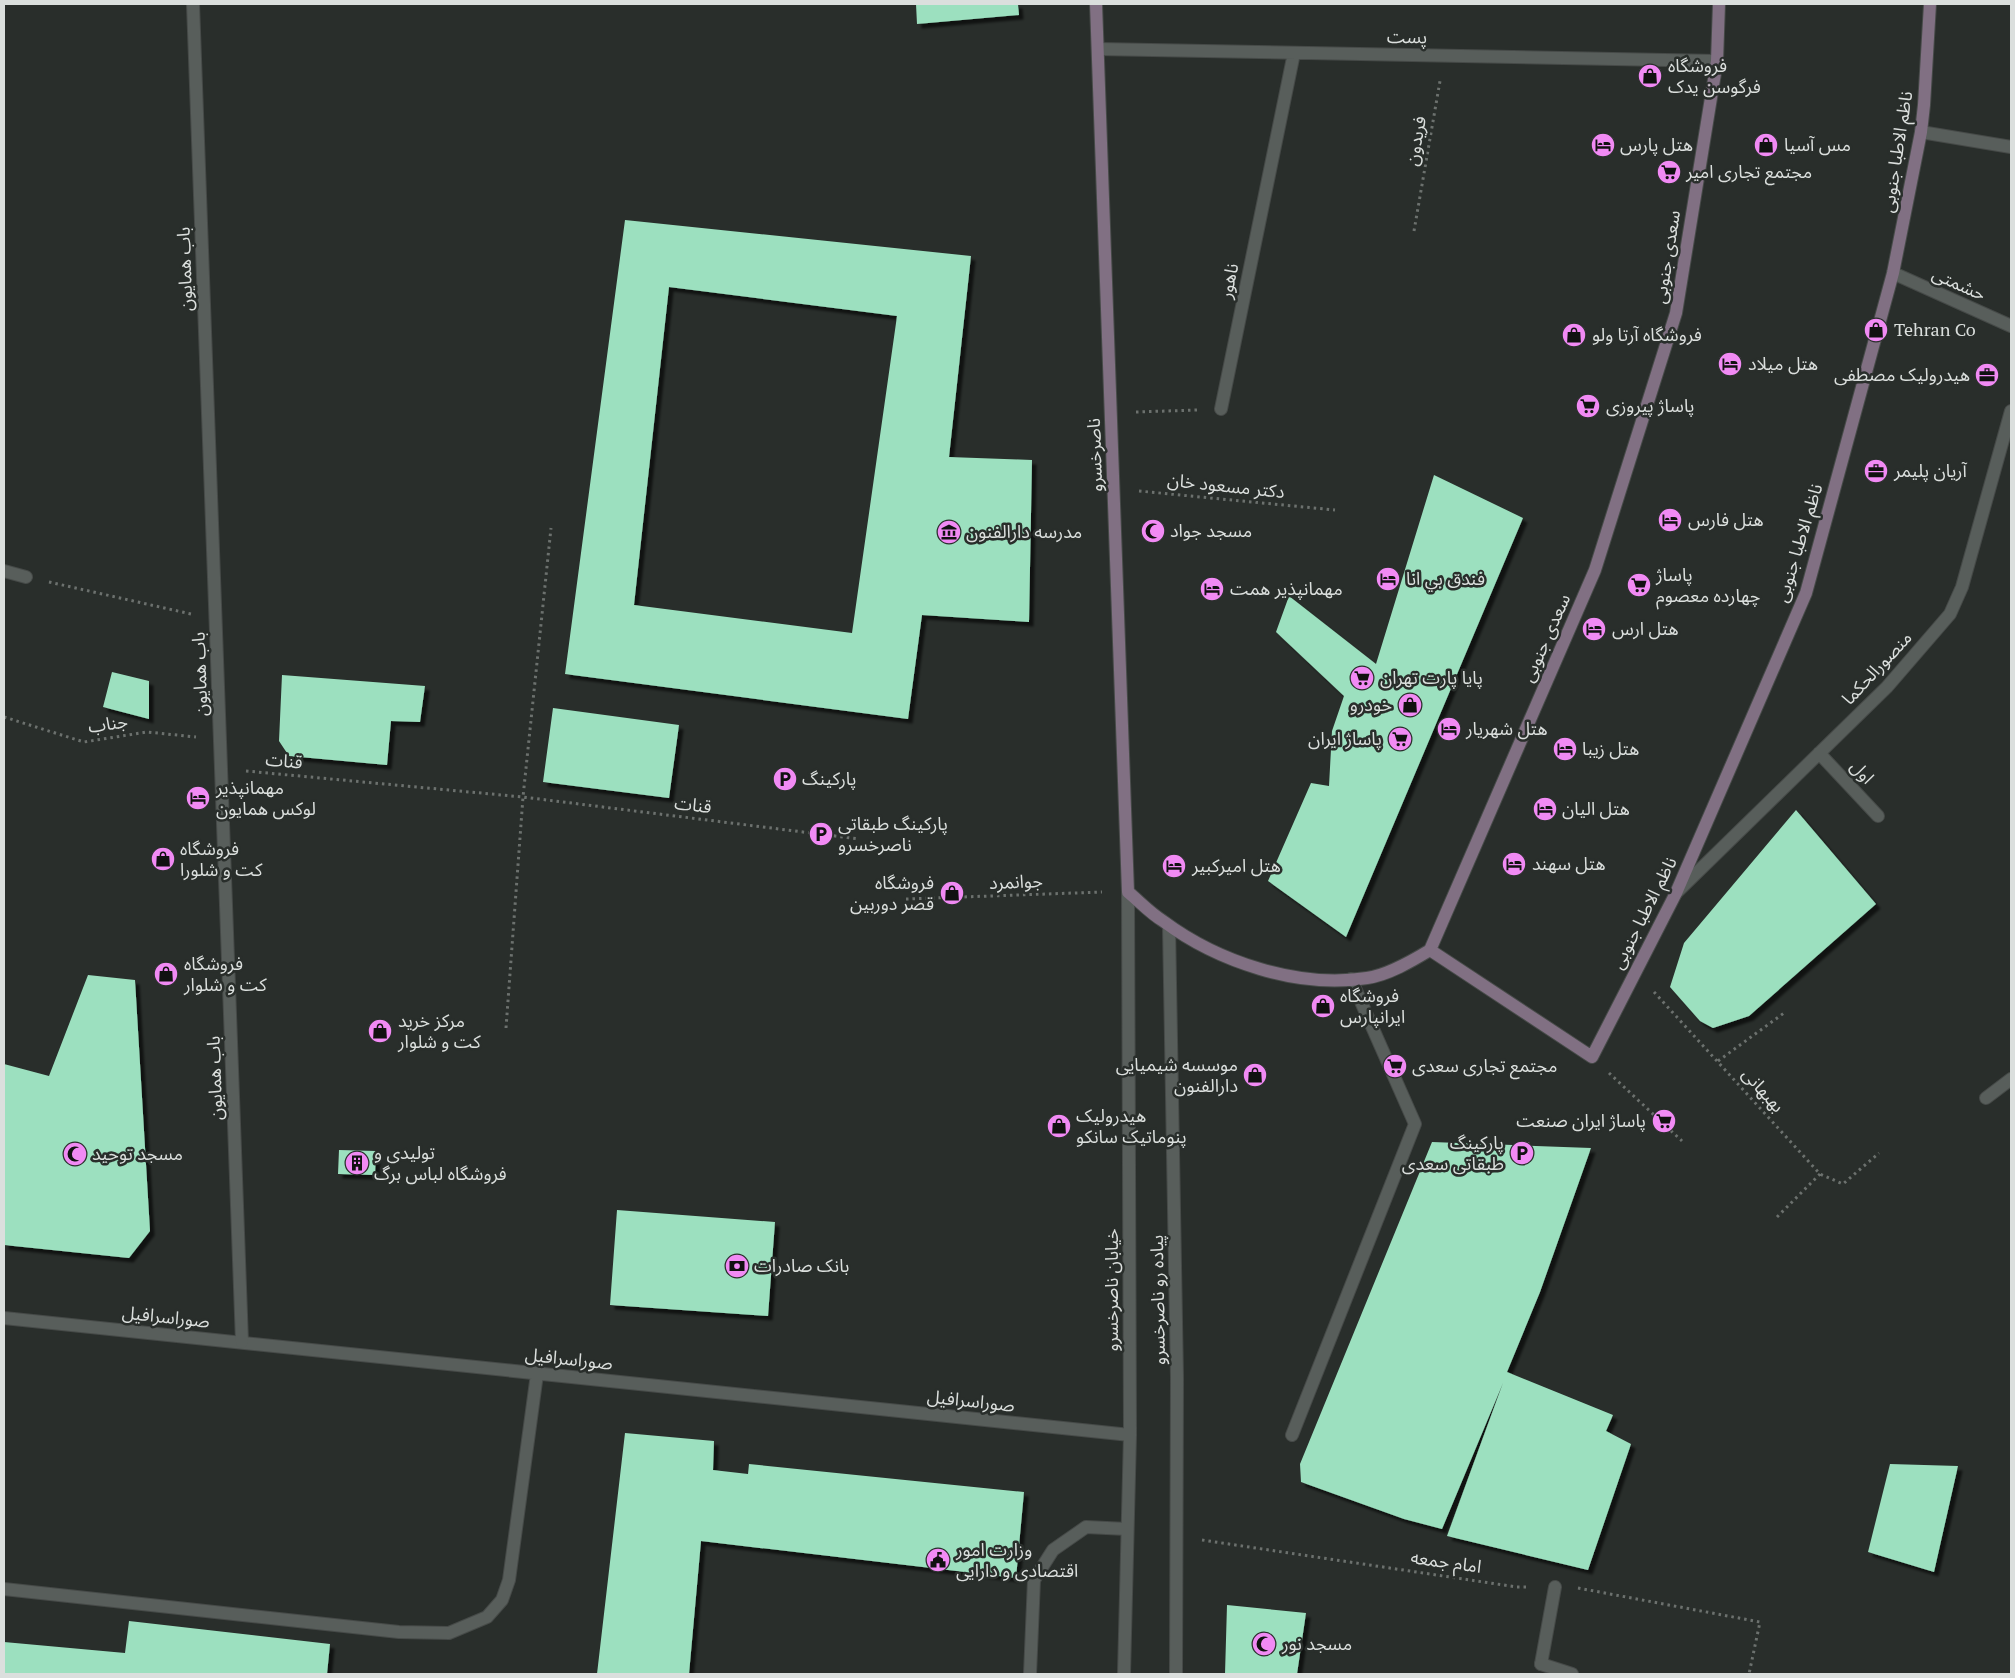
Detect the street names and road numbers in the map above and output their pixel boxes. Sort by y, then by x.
street label: پست [1387,24,1427,48]
street label: ناظم الاطبا جنوبی [1875,89,1919,215]
street label: فریدون [1399,114,1431,168]
street label: سعدی جنوبی [1647,208,1685,305]
street label: باب همایون [171,226,197,312]
street label: ناهور [1212,261,1243,302]
street label: حشمتی [1929,261,1990,305]
street label: ناصرخسرو [1081,418,1107,492]
street label: دکتر مسعود خان [1166,467,1286,503]
street label: ناظم الاطبا جنوبی [1769,480,1829,606]
street label: سعدی جنوبی [1515,590,1575,686]
street label: منصورالحکما [1836,625,1917,709]
street label: باب همایون [186,631,212,717]
street label: جناب [86,708,129,738]
street label: قنات [264,746,304,774]
street label: اول [1845,754,1880,789]
street label: قنات [673,790,713,818]
street label: ناظم الاطبا جنوبی [1605,852,1683,974]
street label: جوانمرد [989,868,1043,894]
street label: باب همایون [201,1035,227,1121]
street label: بهبهانی [1737,1062,1790,1117]
street label: خیابان ناصرخسرو [1099,1228,1123,1352]
street label: پیاده رو ناصرخسرو [1144,1235,1170,1365]
street label: صوراسرافیل [121,1299,211,1333]
street label: صوراسرافیل [524,1341,614,1375]
street label: صوراسرافیل [926,1383,1016,1417]
street label: امام جمعه [1409,1544,1483,1581]

